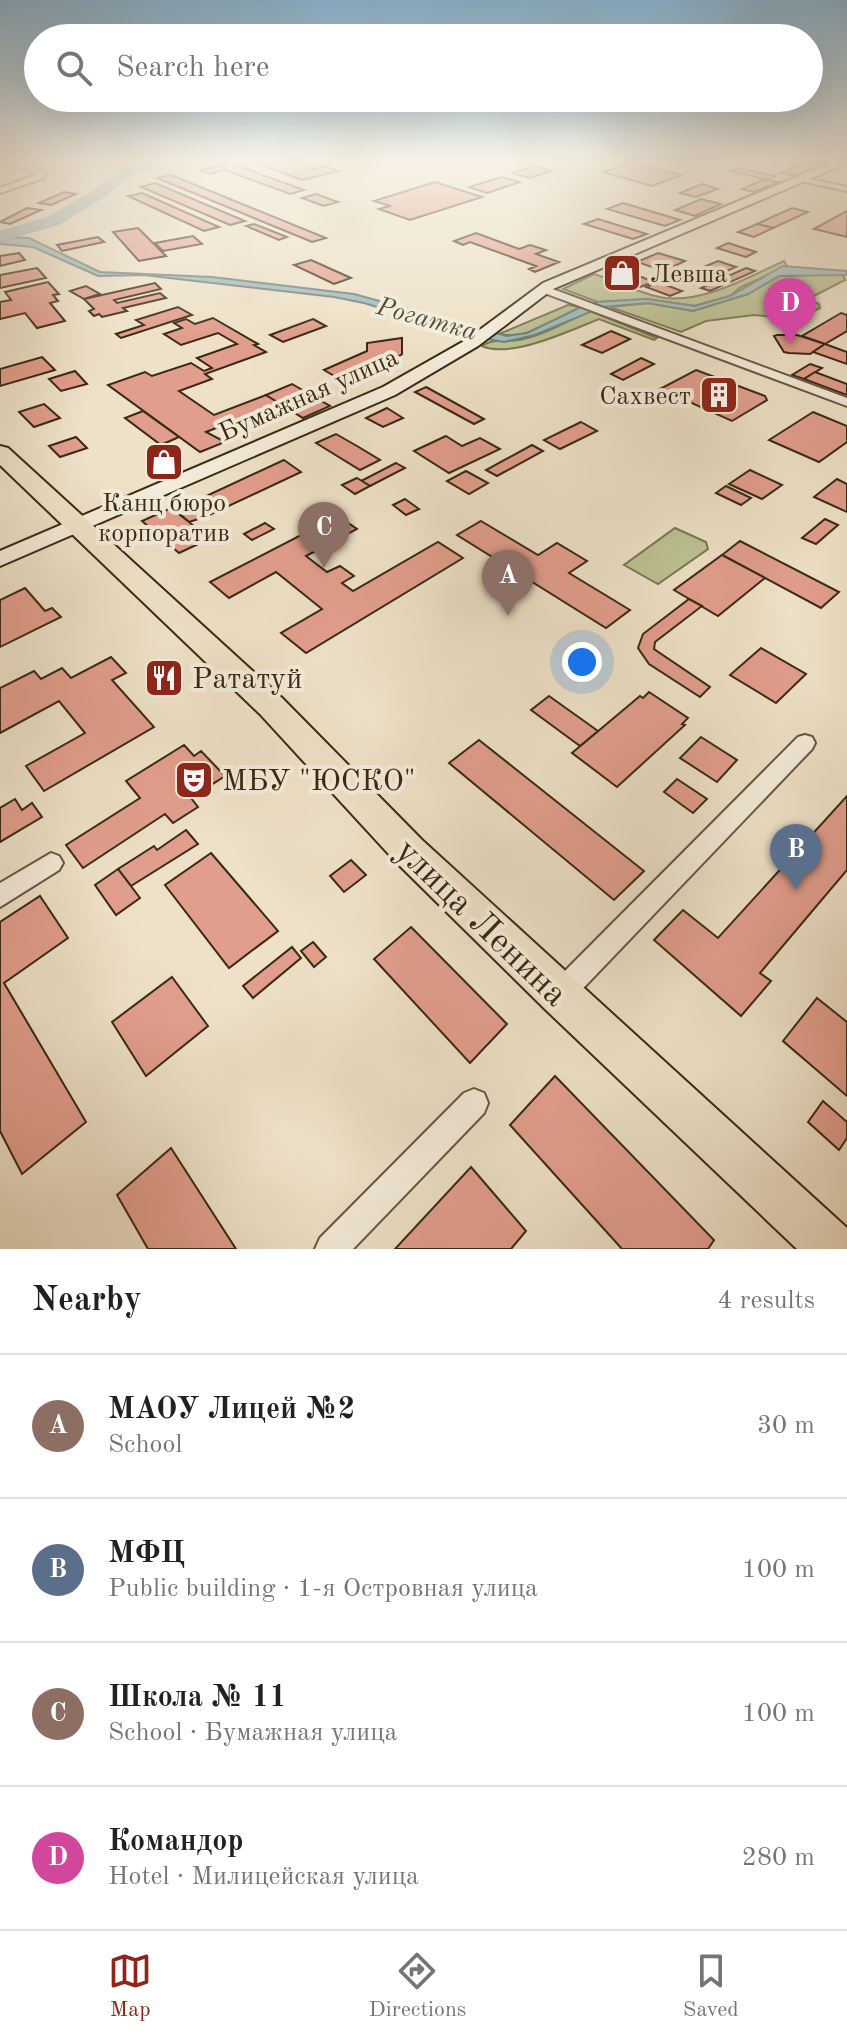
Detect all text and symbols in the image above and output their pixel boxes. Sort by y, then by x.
search box [24,24,823,112]
icon: search [52,46,96,90]
text: Search here [116,53,270,83]
shop icon: Левша [601,252,643,294]
place label: Левша [650,262,727,288]
pin: D [764,278,816,344]
water label: Рогатка [372,294,480,346]
street label: Бумажная улица [215,345,402,447]
building icon: Сахвест [698,374,740,416]
place label: Сахвест [599,384,691,410]
shop icon: Канц бюро корпоратив [143,441,185,483]
place label: Канц бюро корпоратив [98,491,230,547]
pin: C [298,502,350,568]
pin: A [482,550,534,616]
your location [562,642,602,682]
restaurant icon: Рататуй [143,657,185,699]
place label: Рататуй [192,665,302,695]
theatre icon: МБУ "ЮСКО" [173,759,215,801]
place label: МБУ "ЮСКО" [222,767,416,797]
pin: B [770,824,822,890]
street label: улица Ленина [387,833,573,1015]
text: Nearby [32,1284,142,1318]
text: 4 results [717,1288,815,1314]
text: МАОУ Лицей №2 [108,1395,355,1425]
text: A [48,1413,68,1439]
text: 30 m [757,1413,815,1439]
text: School [108,1432,182,1458]
text: МФЦ [108,1539,185,1569]
text: B [49,1557,67,1583]
text: 100 m [742,1557,815,1583]
text: Public building · 1-я Островная улица [108,1576,538,1602]
text: Школа № 11 [108,1683,287,1713]
text: C [49,1701,67,1727]
text: 100 m [742,1701,815,1727]
text: School · Бумажная улица [108,1720,397,1746]
text: Командор [108,1827,244,1857]
text: D [48,1845,68,1871]
text: 280 m [742,1845,815,1871]
text: Hotel · Милицейская улица [108,1864,419,1890]
tab: Map [108,1949,152,2024]
tab: Directions [369,1949,466,2024]
tab: Saved [683,1949,739,2024]

